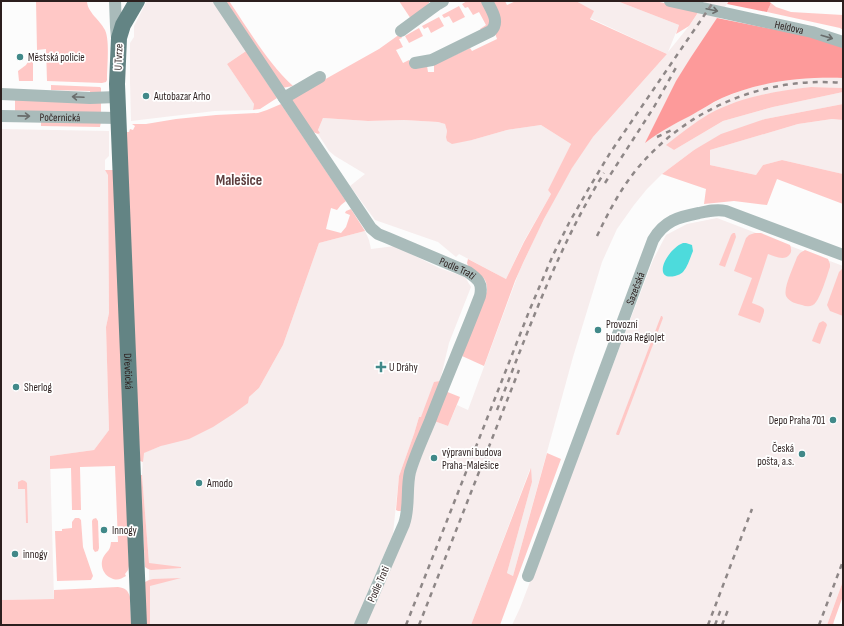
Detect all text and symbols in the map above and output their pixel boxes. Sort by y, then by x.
one-way arrow [705,7,718,15]
street label: Heldova [773,18,805,37]
one-way arrow [821,34,834,41]
street label: U Tvrze [112,43,125,71]
place label: Městská policie [28,51,85,64]
marker: Městská policie [15,52,25,62]
place label: Autobazar Arho [153,90,211,103]
marker: Autobazar Arho [141,91,151,101]
one-way arrow [72,93,85,101]
street label: Počernická [39,111,81,124]
one-way arrow [17,112,30,120]
district label: Malešice [216,171,262,190]
street label: Podle Trati [437,255,478,282]
street label: Sazečská [623,270,648,307]
place label: Provozní budova RegioJet [606,318,665,344]
marker: Provozní budova RegioJet [593,325,603,335]
street label: Dřevčická [121,353,135,390]
place label: U Dráhy [389,361,418,374]
marker: U Dráhy [376,362,386,372]
place label: Sherlog [24,381,53,394]
marker: Sherlog [11,382,21,392]
place label: Depo Praha 701 [769,414,825,427]
marker: Depo Praha 701 [828,415,838,425]
place label: Česká pošta, a.s. [757,441,794,468]
place label: výpravní budova Praha-Malešice [442,446,502,472]
marker: Česká pošta, a.s. [797,449,807,459]
marker: výpravní budova Praha-Malešice [429,453,439,463]
place label: Amodo [206,477,233,490]
marker: Amodo [194,478,204,488]
place label: Innogy [112,524,137,537]
marker: Innogy [99,525,109,535]
place label: innogy [23,548,48,561]
marker: innogy [10,549,20,559]
street label: Podle Trati [365,564,392,604]

